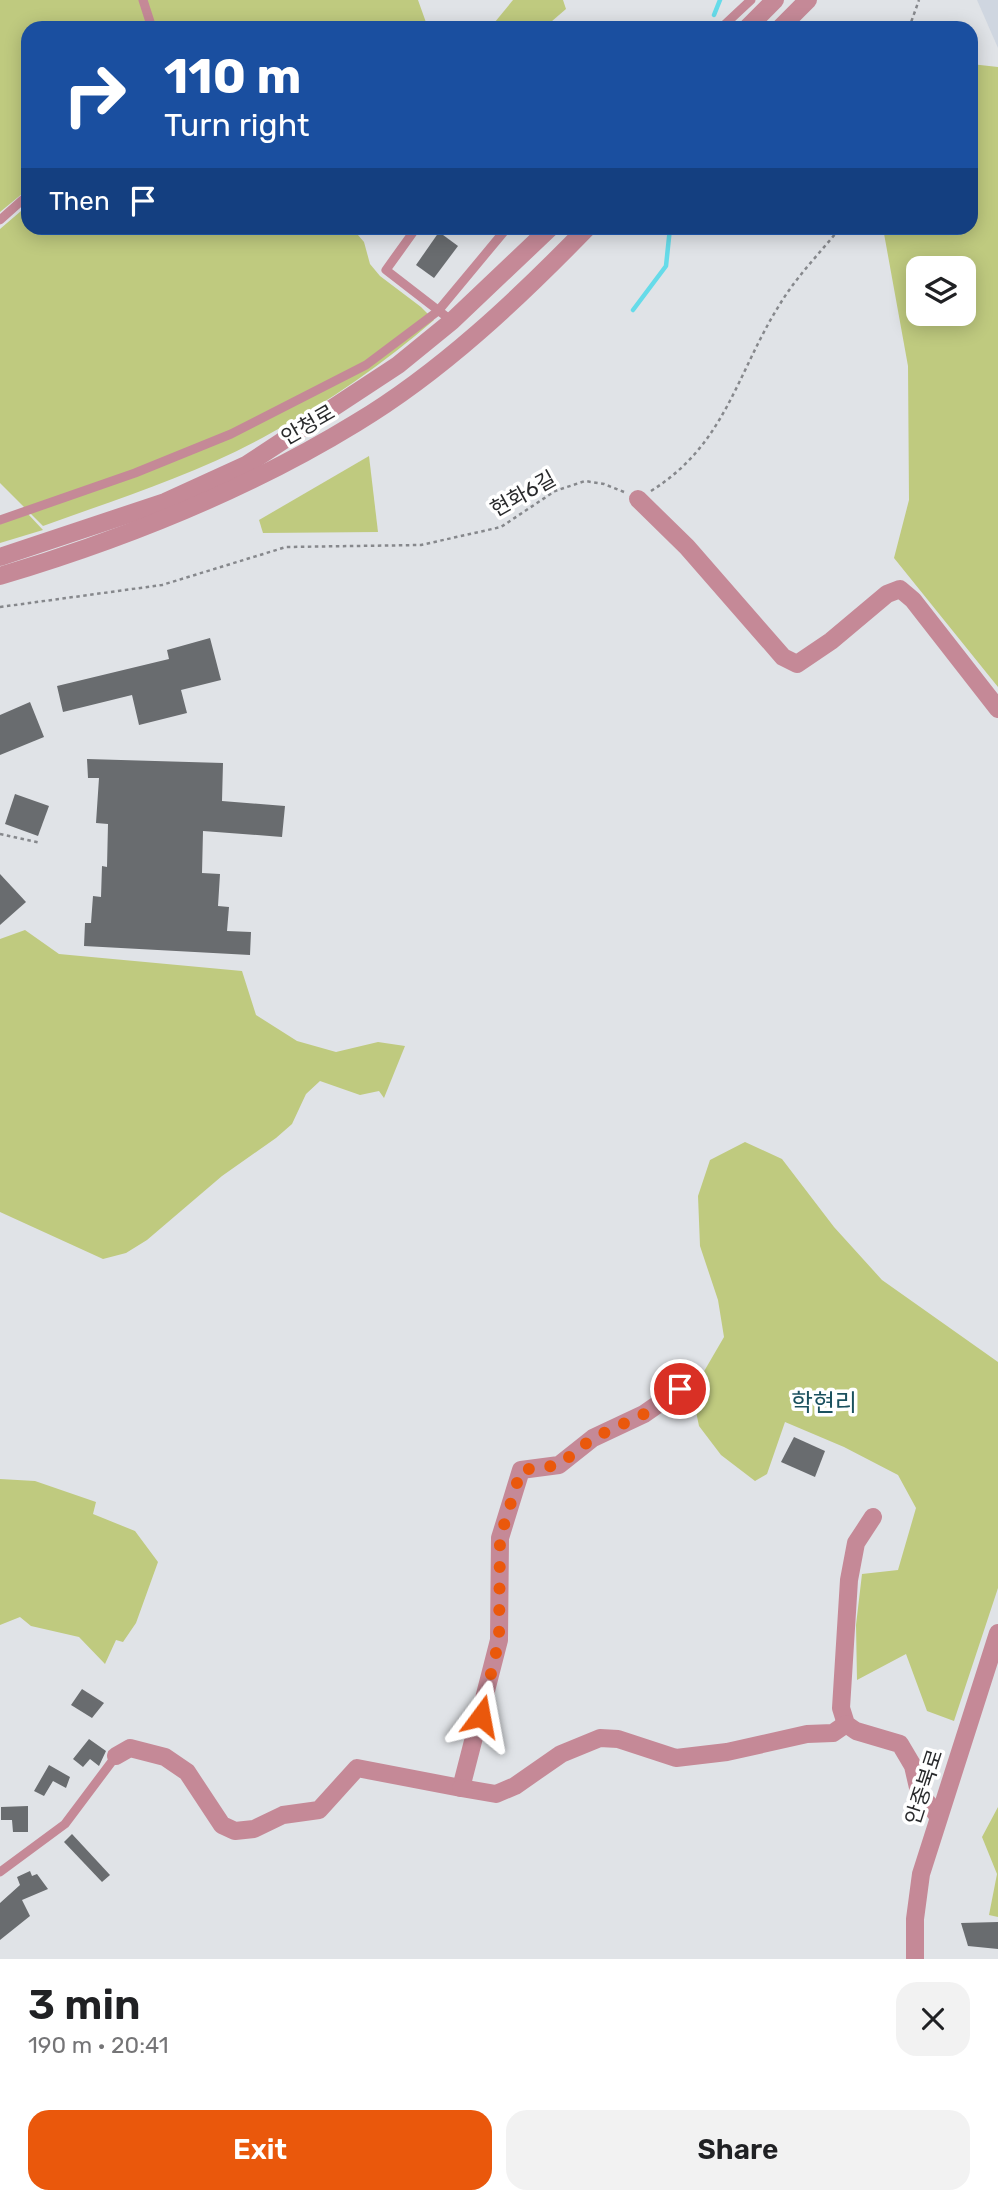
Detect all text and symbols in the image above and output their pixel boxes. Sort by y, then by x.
text: 110 m [164,47,301,105]
icon: right [49,49,140,140]
text: Turn right [164,106,309,144]
icon: arrive [124,182,162,220]
text: Then [49,186,110,217]
map controls [906,256,976,326]
button: layers [906,256,976,326]
street label: 안청로 [276,399,339,450]
street label: 현화6길 [486,466,560,522]
pin [650,1359,710,1419]
icon: arrive [661,1370,699,1408]
district label: 학현리 [791,1389,857,1417]
position arrow [444,1679,518,1753]
street label: 안중북로 [900,1746,947,1827]
text: 3 min [28,1980,141,2030]
button: close [896,1982,970,2056]
text: 190 m · 20:41 [28,2031,169,2059]
button: Exit [28,2110,492,2190]
button: Share [506,2110,970,2190]

